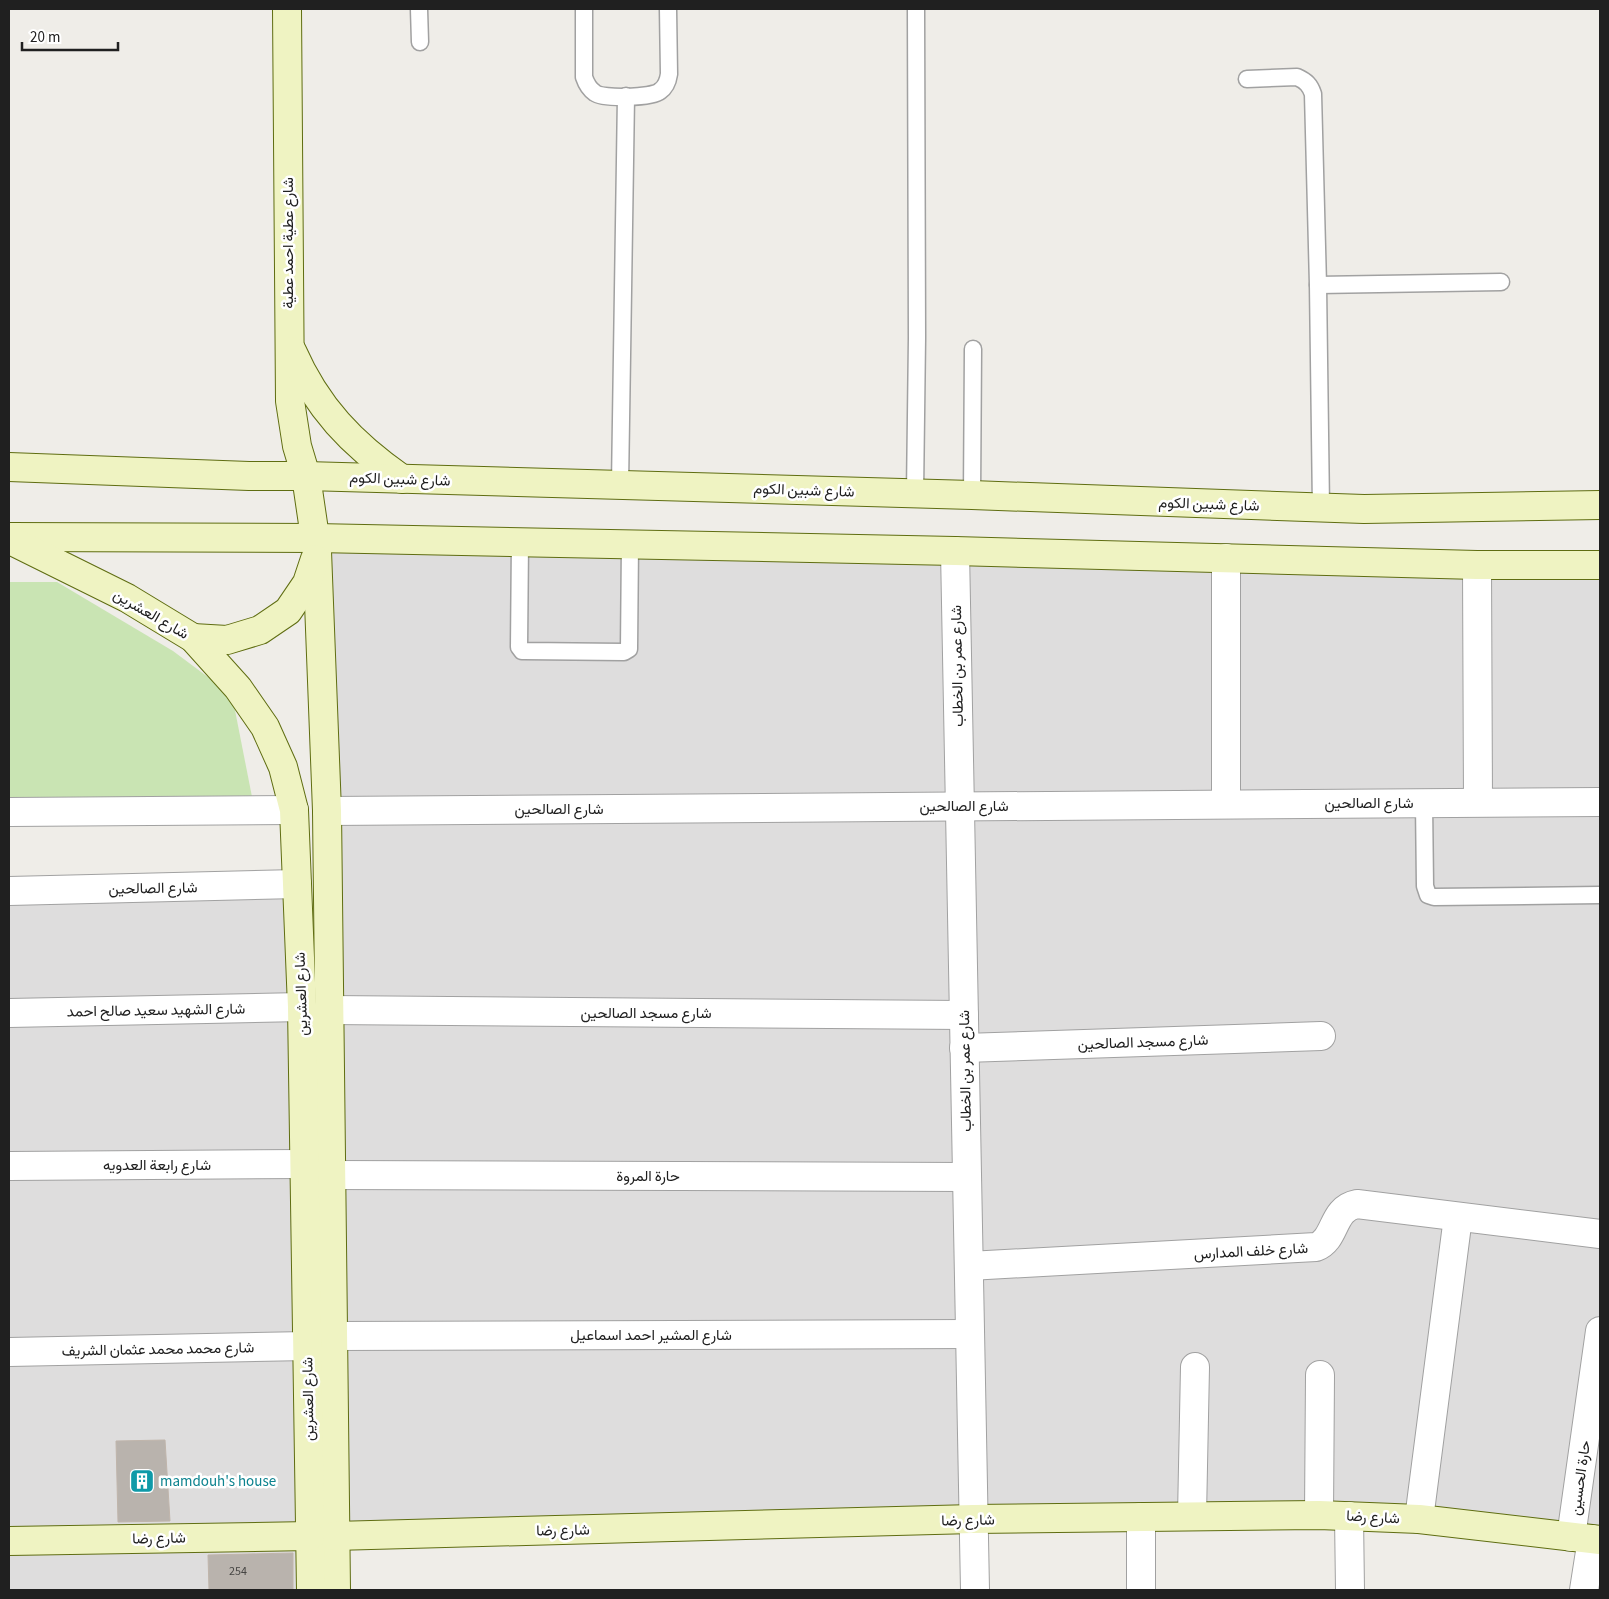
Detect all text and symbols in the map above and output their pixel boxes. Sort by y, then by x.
scale bar [22,20,119,52]
text: 20 m [30,27,60,48]
street label: شارع عطية احمد عطية [278,177,299,309]
street label: شارع شبين الكوم [349,467,451,492]
street label: شارع شبين الكوم [753,478,855,503]
street label: شارع شبين الكوم [1158,492,1260,517]
street label: شارع العشرين [109,584,193,645]
street label: شارع عمر بن الخطاب [946,605,969,727]
street label: شارع الصالحين [1324,793,1414,814]
street label: شارع الصالحين [919,796,1009,817]
street label: شارع الصالحين [514,799,604,820]
street label: شارع الصالحين [108,877,198,900]
street label: شارع العشرين [290,951,313,1036]
street label: شارع الشهيد سعيد صالح احمد [67,998,246,1023]
street label: شارع مسجد الصالحين [581,1003,712,1024]
street label: شارع عمر بن الخطاب [954,1010,977,1132]
street label: شارع مسجد الصالحين [1077,1030,1209,1055]
street label: شارع رابعة العدويه [103,1155,211,1176]
street label: حارة المروة [616,1166,680,1187]
street label: شارع خلف المدارس [1193,1238,1309,1265]
street label: شارع المشير احمد اسماعيل [570,1325,732,1346]
street label: شارع محمد محمد عثمان الشريف [62,1337,255,1362]
street label: شارع العشرين [297,1357,320,1441]
street label: حارة الحسين [1565,1439,1596,1517]
building icon: mamdouh's house [129,1468,155,1494]
place label: mamdouh's house [160,1471,276,1492]
street label: شارع رضا [1346,1506,1400,1529]
street label: شارع رضا [941,1510,995,1531]
street label: شارع رضا [536,1520,590,1541]
street label: شارع رضا [132,1528,186,1549]
house number: 254 [229,1563,247,1580]

